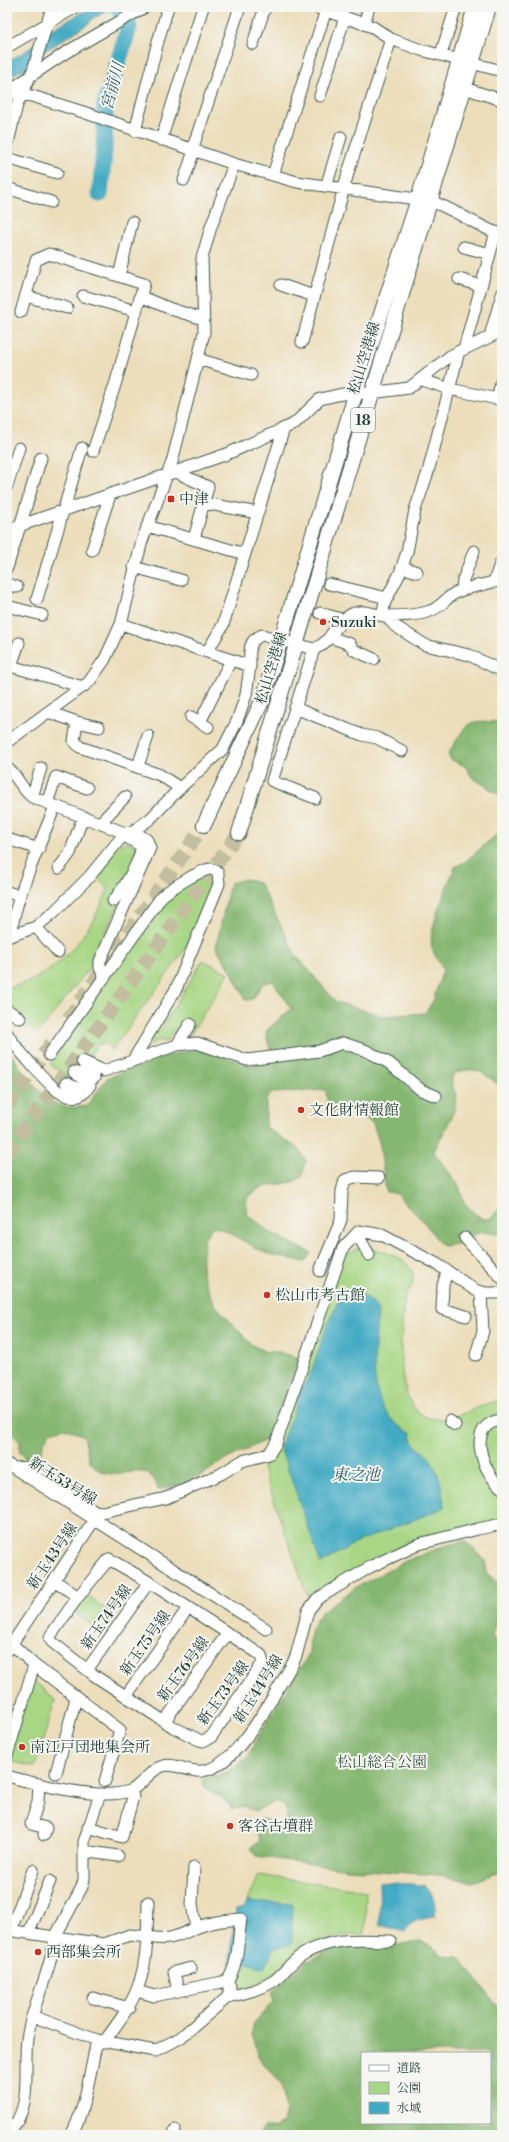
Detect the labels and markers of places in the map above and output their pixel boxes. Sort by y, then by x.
place label: 中津 [179,490,209,509]
marker: 中津 [166,494,176,504]
place label: Suzuki [331,613,377,632]
marker: Suzuki [318,617,328,627]
place label: 文化財情報館 [309,1101,399,1120]
marker: 文化財情報館 [296,1105,306,1115]
place label: 松山市考古館 [275,1286,365,1305]
marker: 松山市考古館 [262,1290,272,1300]
place label: 南江戸団地集会所 [30,1738,150,1757]
marker: 南江戸団地集会所 [17,1742,27,1752]
place label: 客谷古墳群 [238,1817,313,1836]
marker: 客谷古墳群 [225,1821,235,1831]
place label: 西部集会所 [46,1943,121,1962]
marker: 西部集会所 [33,1947,43,1957]

